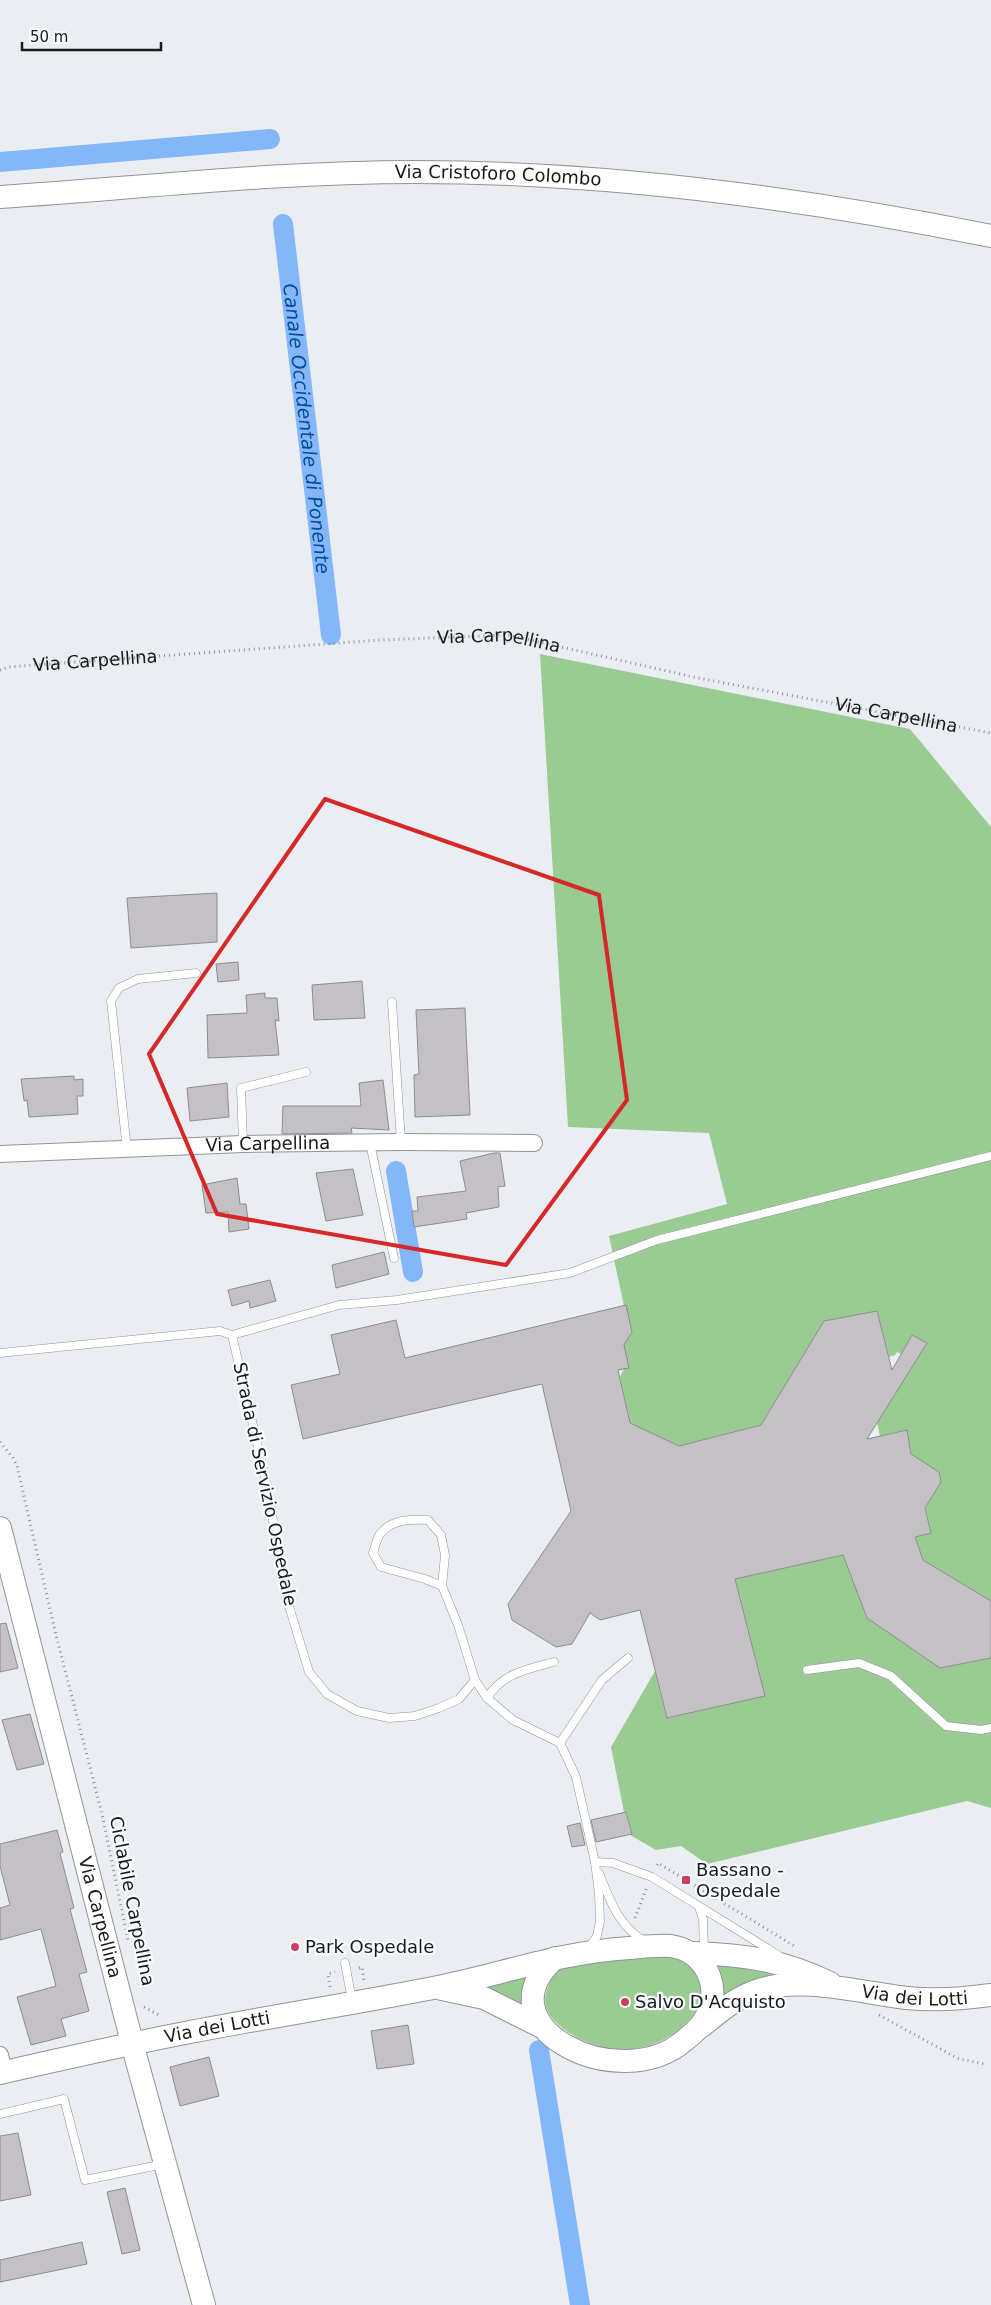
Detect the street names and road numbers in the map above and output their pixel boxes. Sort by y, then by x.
street label: Via Cristoforo Colombo [395,161,602,190]
street label: Via Carpellina [437,624,563,657]
street label: Via Carpellina [32,645,158,675]
street label: Via Carpellina [833,693,959,737]
street label: Via Carpellina [205,1132,330,1156]
street label: Strada di Servizio Ospedale [229,1360,302,1608]
street label: Ciclabile Carpellina [106,1814,159,1988]
street label: Via Carpellina [75,1854,126,1980]
street label: Via dei Lotti [860,1980,969,2009]
street label: Via dei Lotti [163,2007,272,2047]

